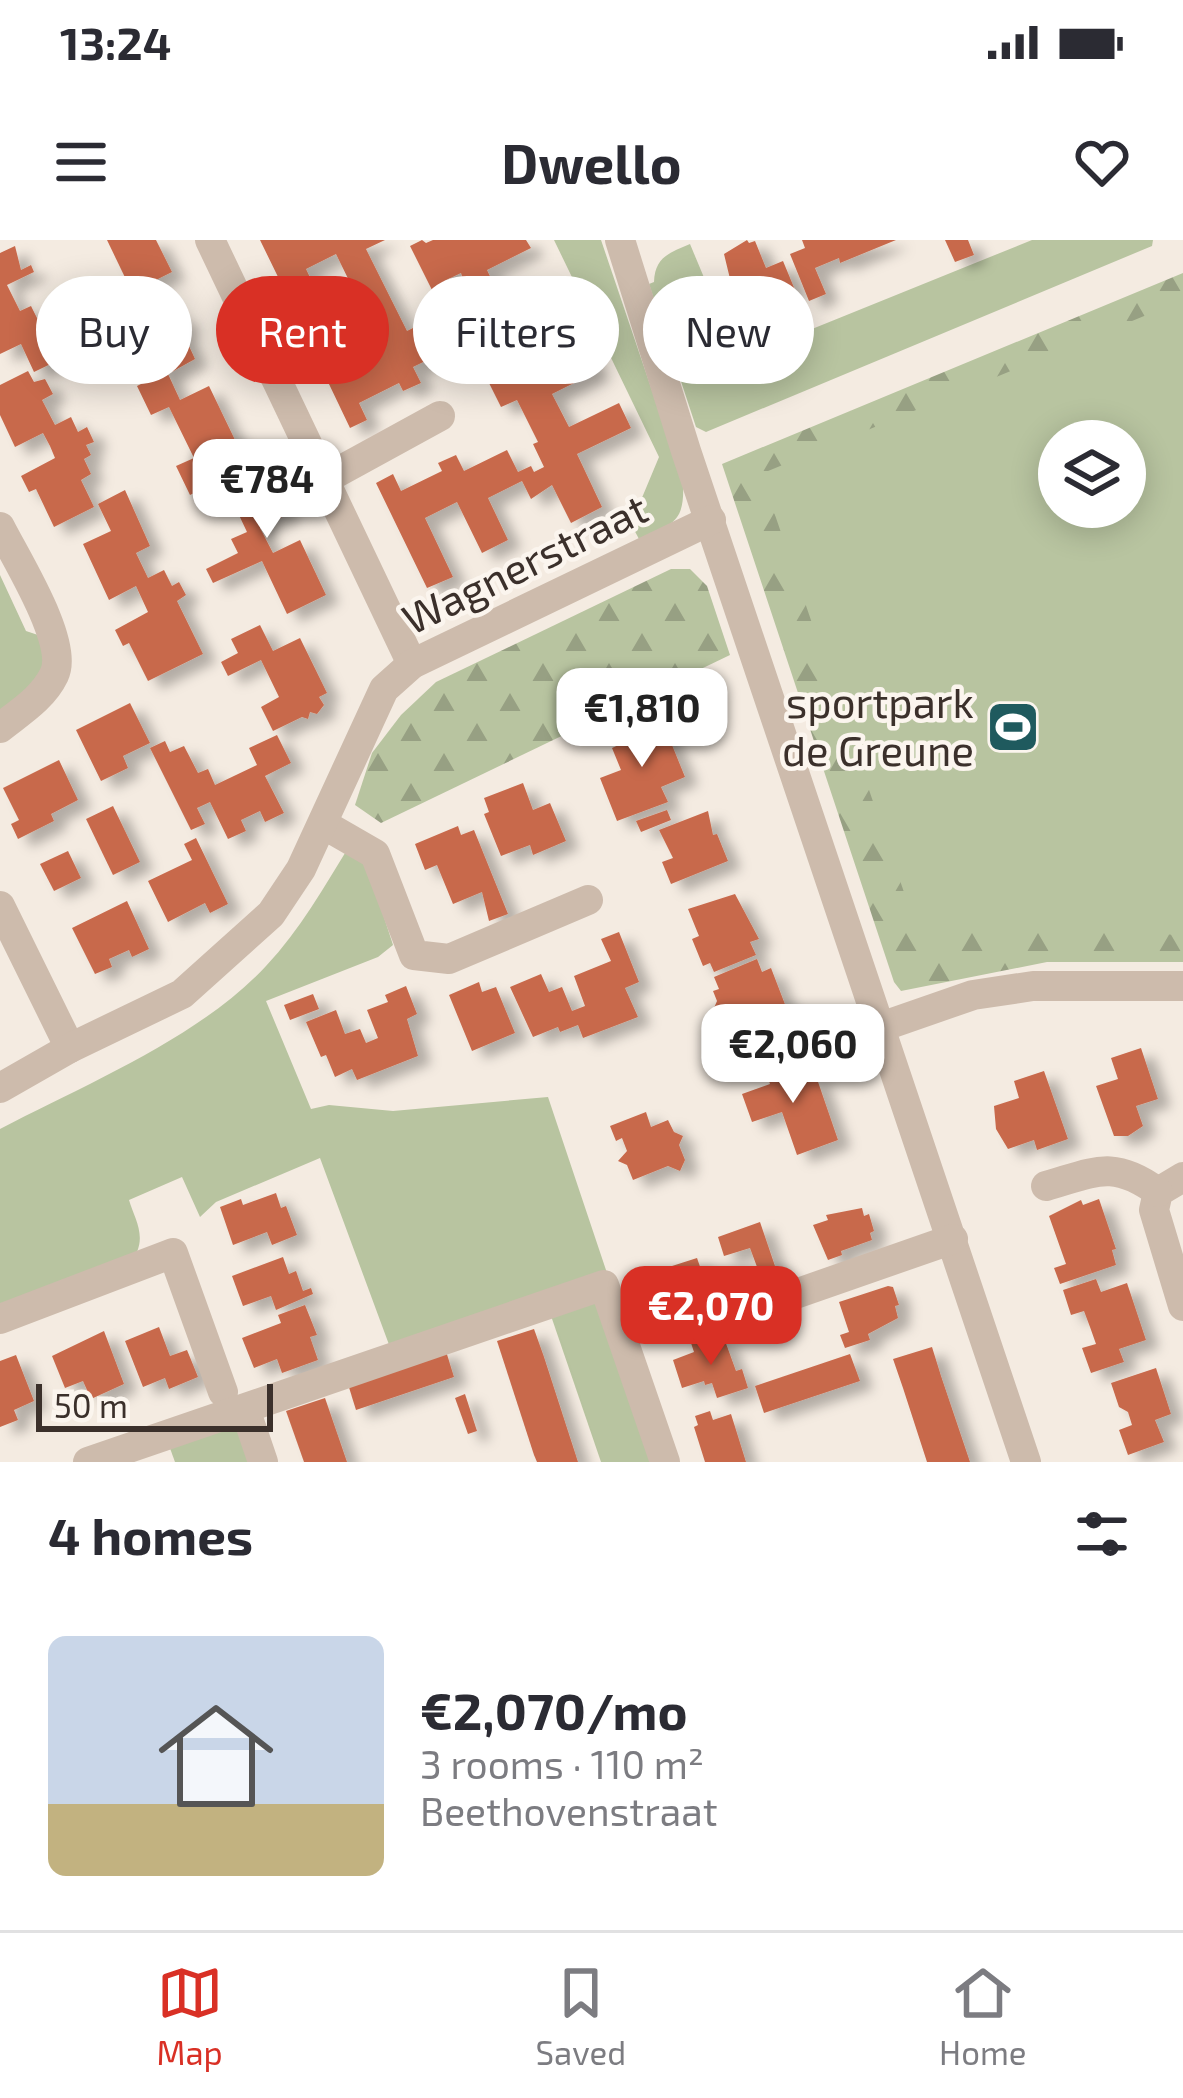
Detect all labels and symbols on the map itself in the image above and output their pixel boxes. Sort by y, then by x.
pin: €784 [196,439,338,541]
street label: Wagnerstraat [394,481,655,643]
pin: €1,810 [544,668,740,770]
place label: sportpark de Greune [782,676,974,774]
sports icon: sportpark de Greune [985,699,1041,755]
pin: €2,060 [695,1004,891,1106]
pin: €2,070 [613,1266,809,1368]
scale bar [36,1378,273,1431]

